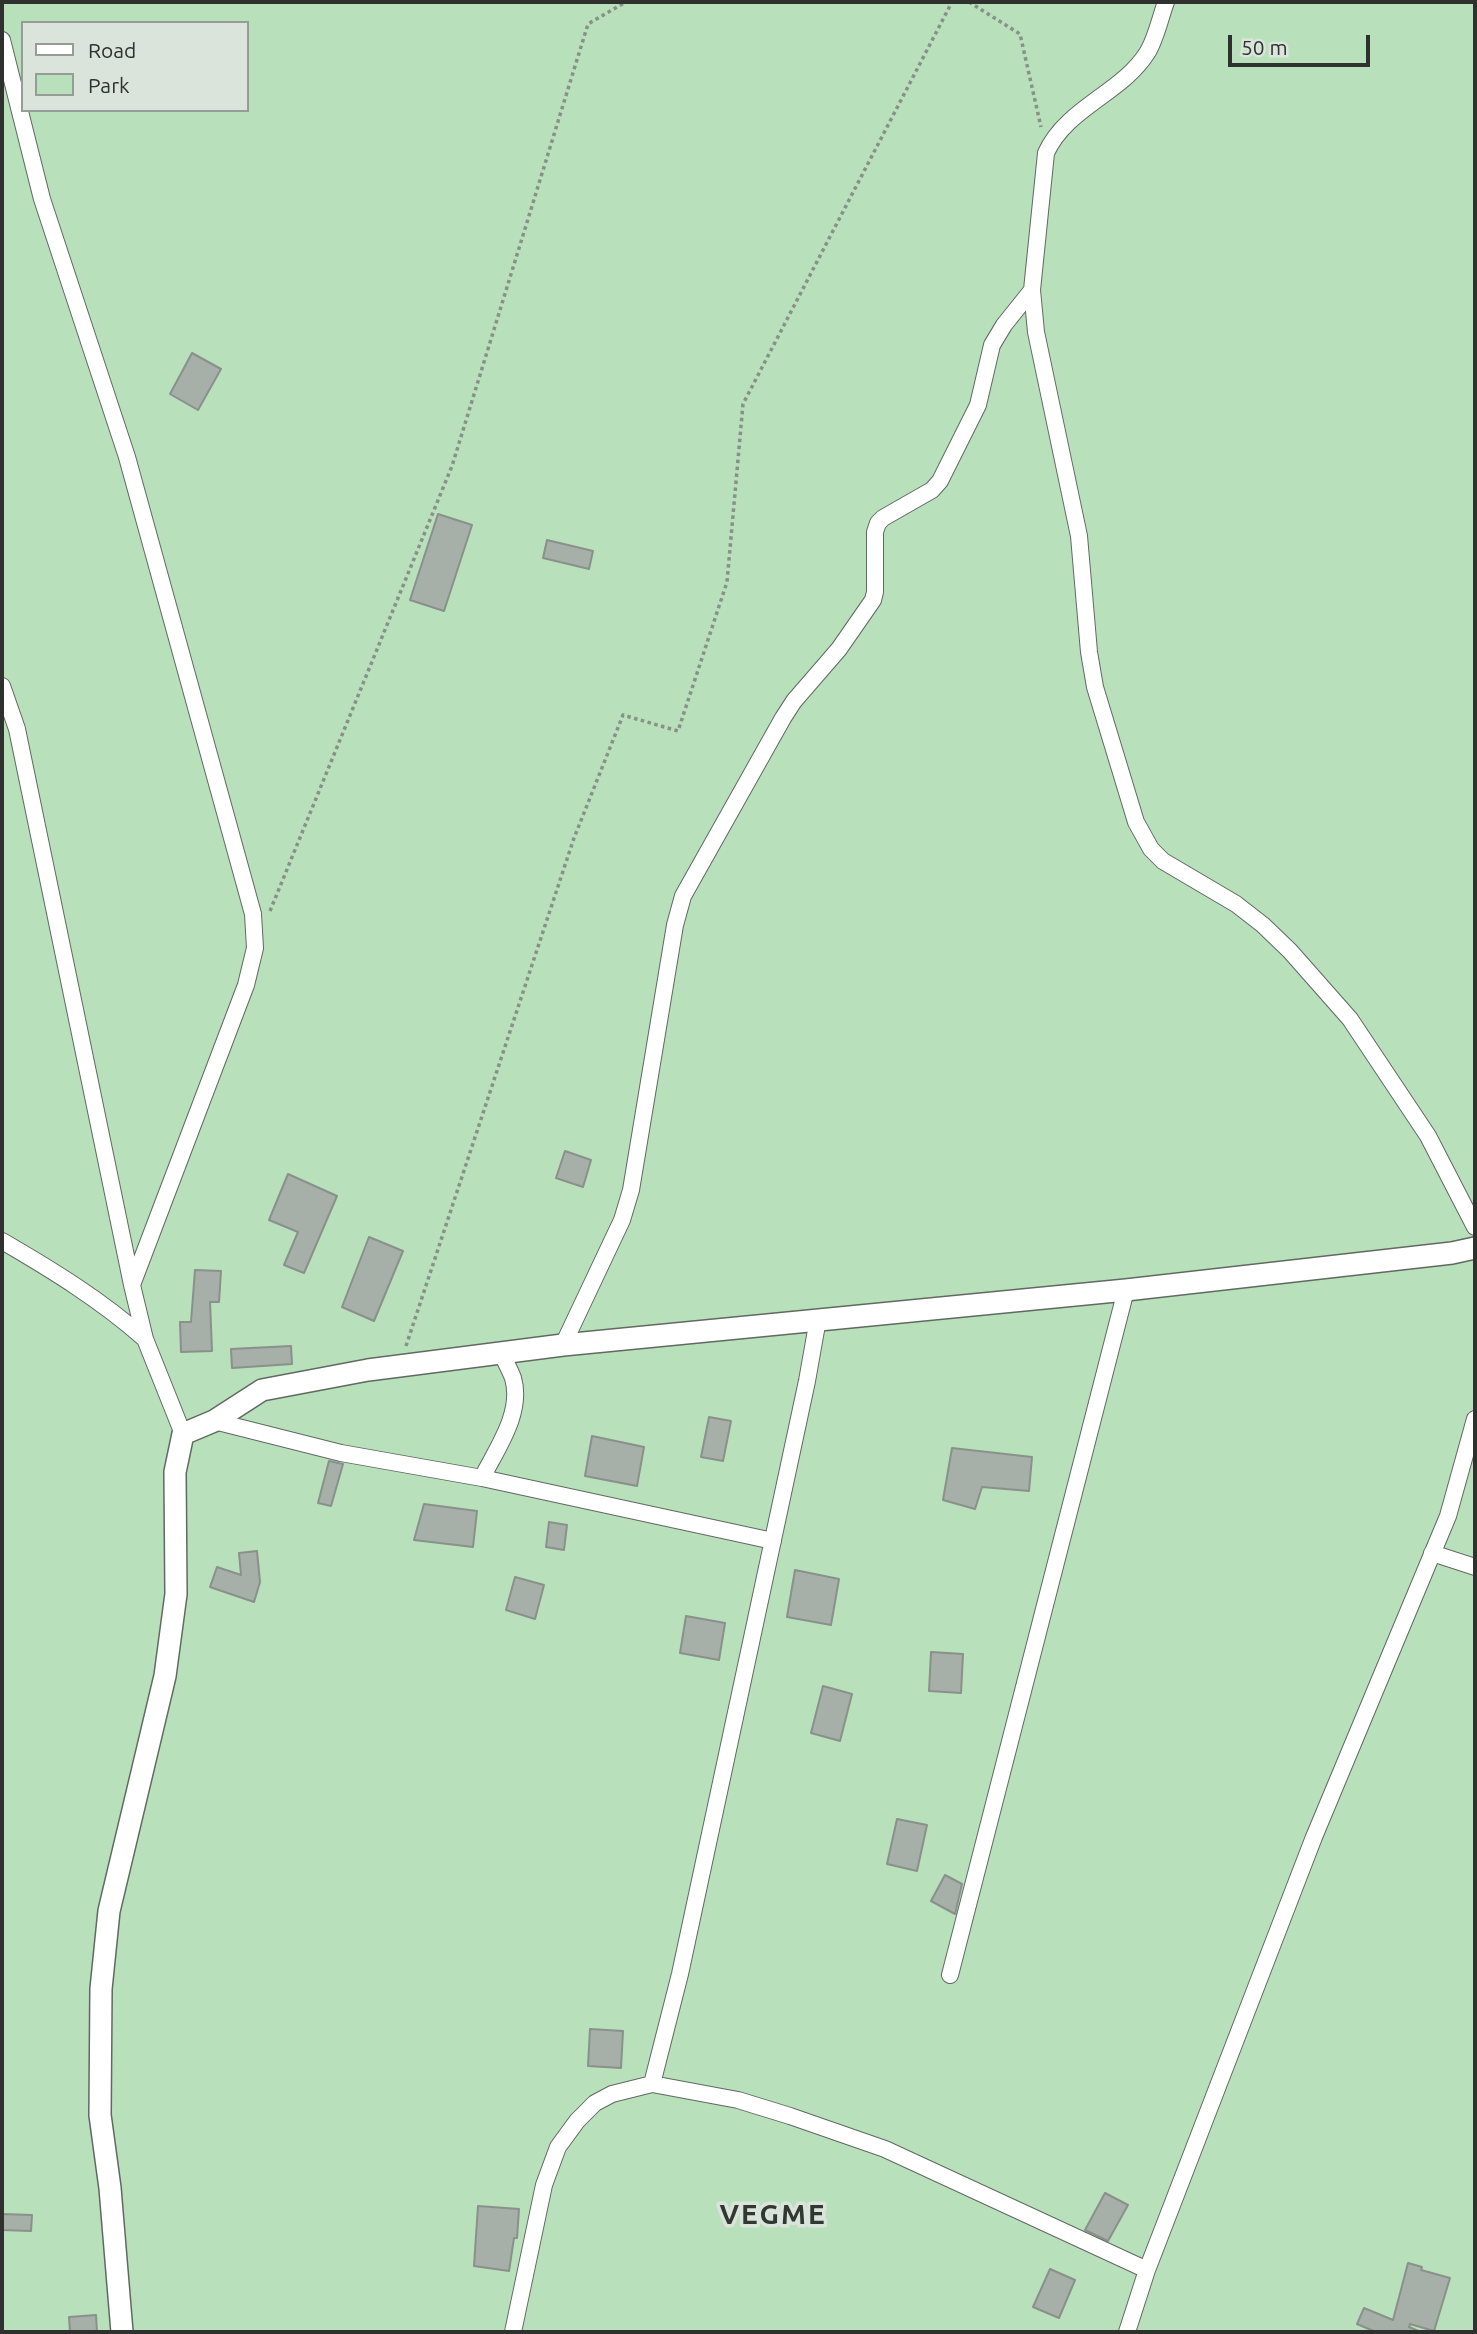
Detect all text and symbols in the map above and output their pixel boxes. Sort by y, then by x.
legend [21,21,248,112]
scale bar [1232,21,1374,65]
text: 50 m [1241,35,1288,59]
text: Road [88,38,136,62]
text: Park [88,73,130,97]
district label: VEGME [720,2198,826,2232]

